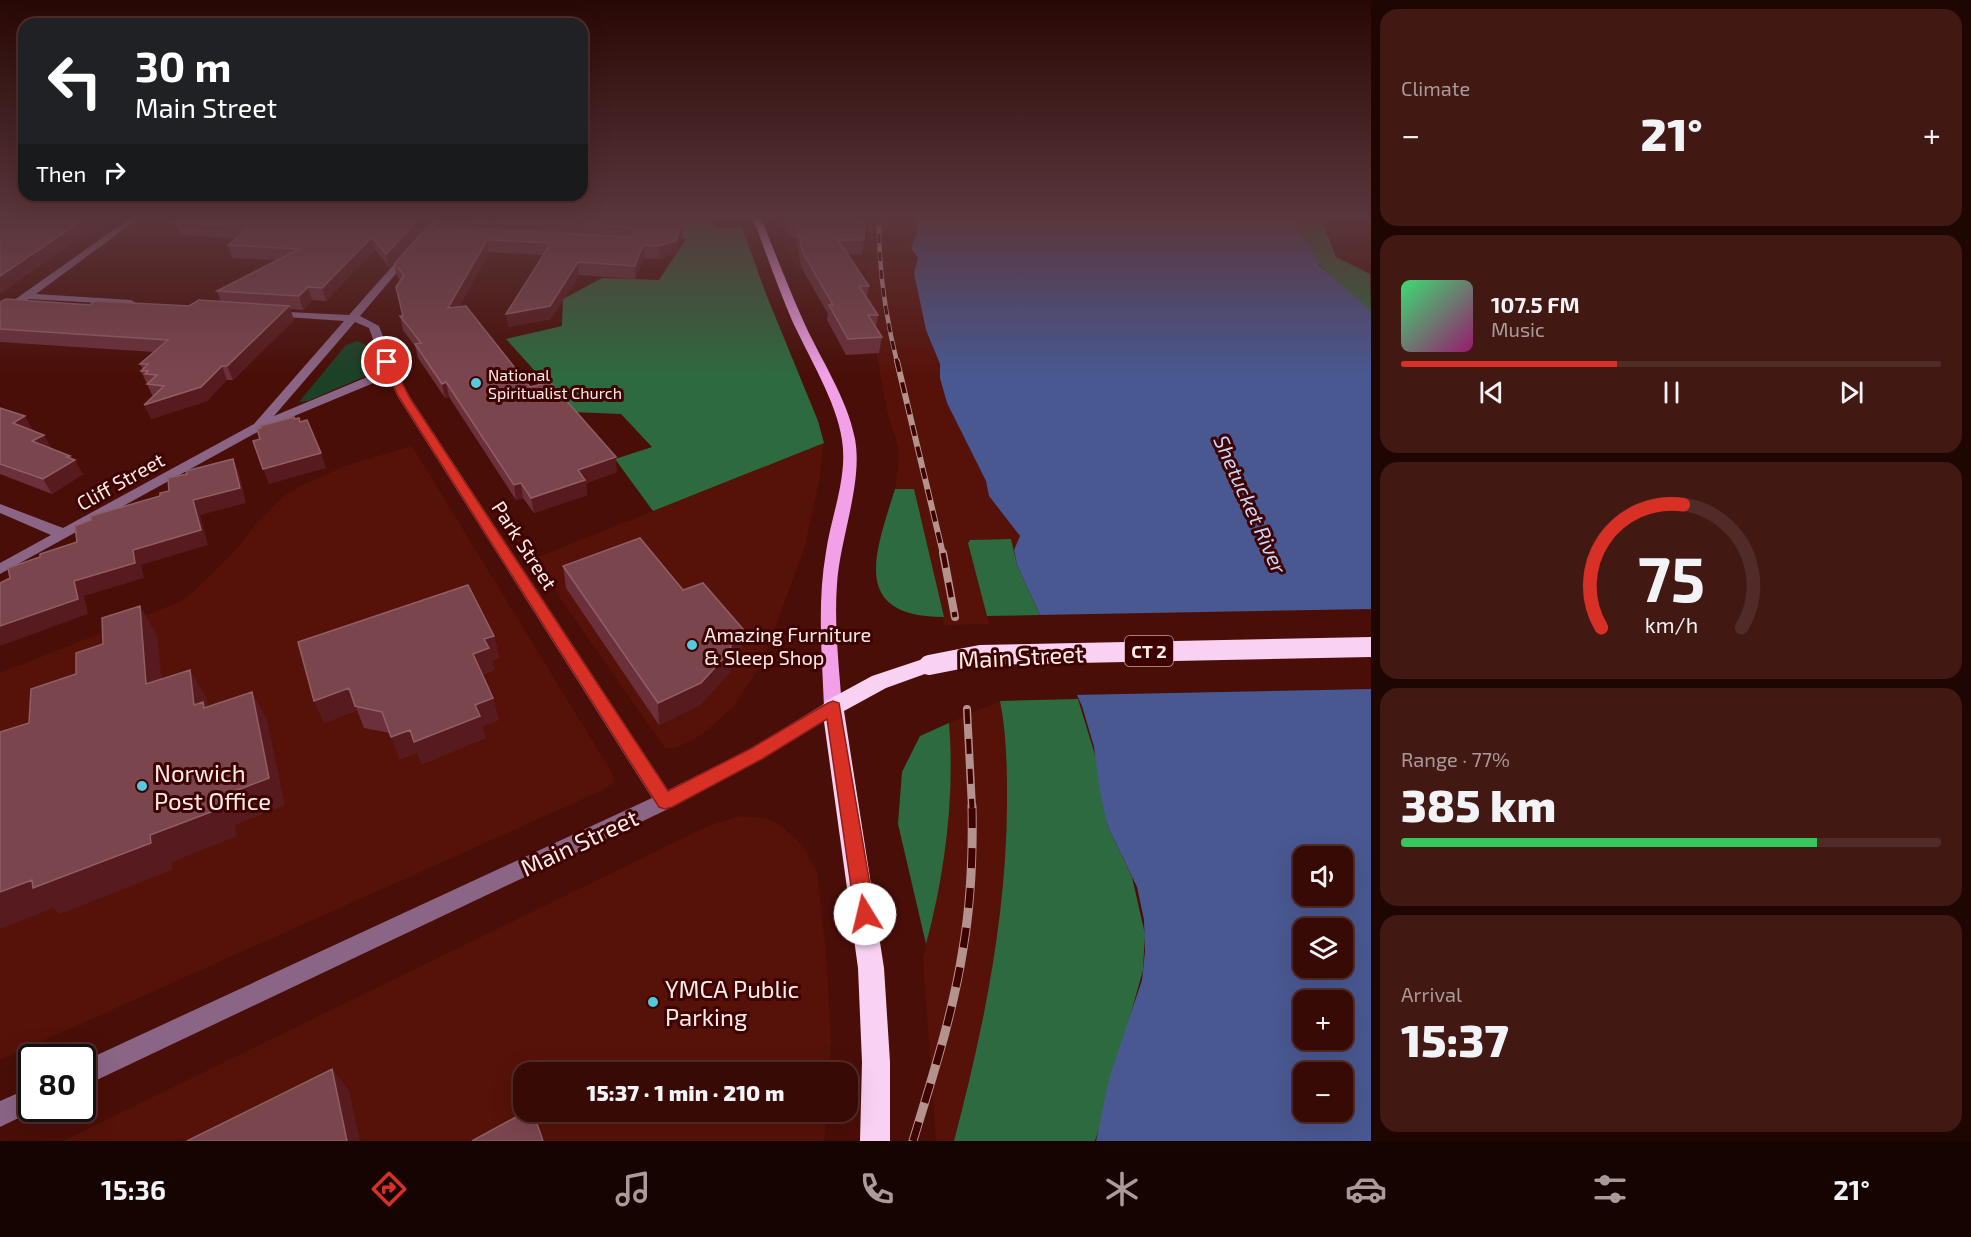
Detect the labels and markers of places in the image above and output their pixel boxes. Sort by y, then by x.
pin [361,336,412,387]
place label: National Spiritualist Church [488,365,622,402]
marker: National Spiritualist Church [469,376,483,390]
place label: Amazing Furniture & Sleep Shop [704,622,871,669]
marker: Amazing Furniture & Sleep Shop [685,638,699,652]
place label: Norwich Post Office [154,758,271,815]
marker: Norwich Post Office [135,779,149,793]
place label: YMCA Public Parking [665,974,799,1031]
marker: YMCA Public Parking [646,995,660,1009]

